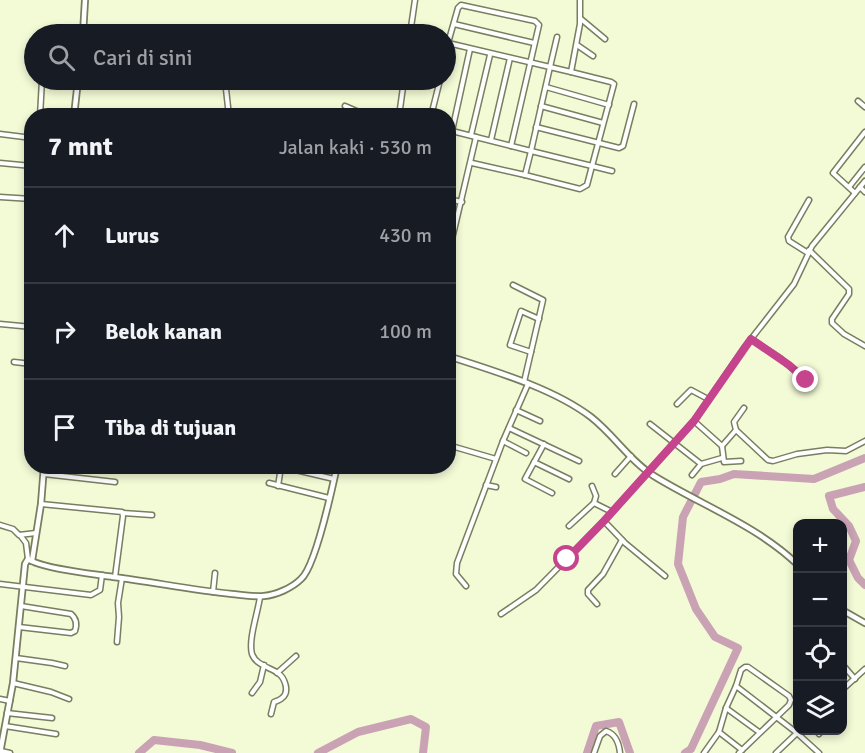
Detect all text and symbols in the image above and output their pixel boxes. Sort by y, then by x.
search box [24,24,456,90]
icon: search [45,41,78,74]
text: Cari di sini [93,44,193,71]
text: 7 mnt [48,131,113,163]
text: Jalan kaki · 530 m [279,135,432,160]
icon: ahead [48,219,81,252]
text: Lurus [105,222,159,249]
text: 430 m [379,223,432,248]
icon: right [48,315,81,348]
text: Belok kanan [105,318,222,345]
text: 100 m [379,319,432,344]
route end [792,366,818,392]
icon: arrive [48,411,81,444]
text: Tiba di tujuan [105,414,236,441]
map controls [793,519,847,735]
button: + [793,519,847,573]
route start [553,545,579,571]
button: − [793,573,847,627]
button: locate [793,627,847,681]
button: layers [793,681,847,735]

